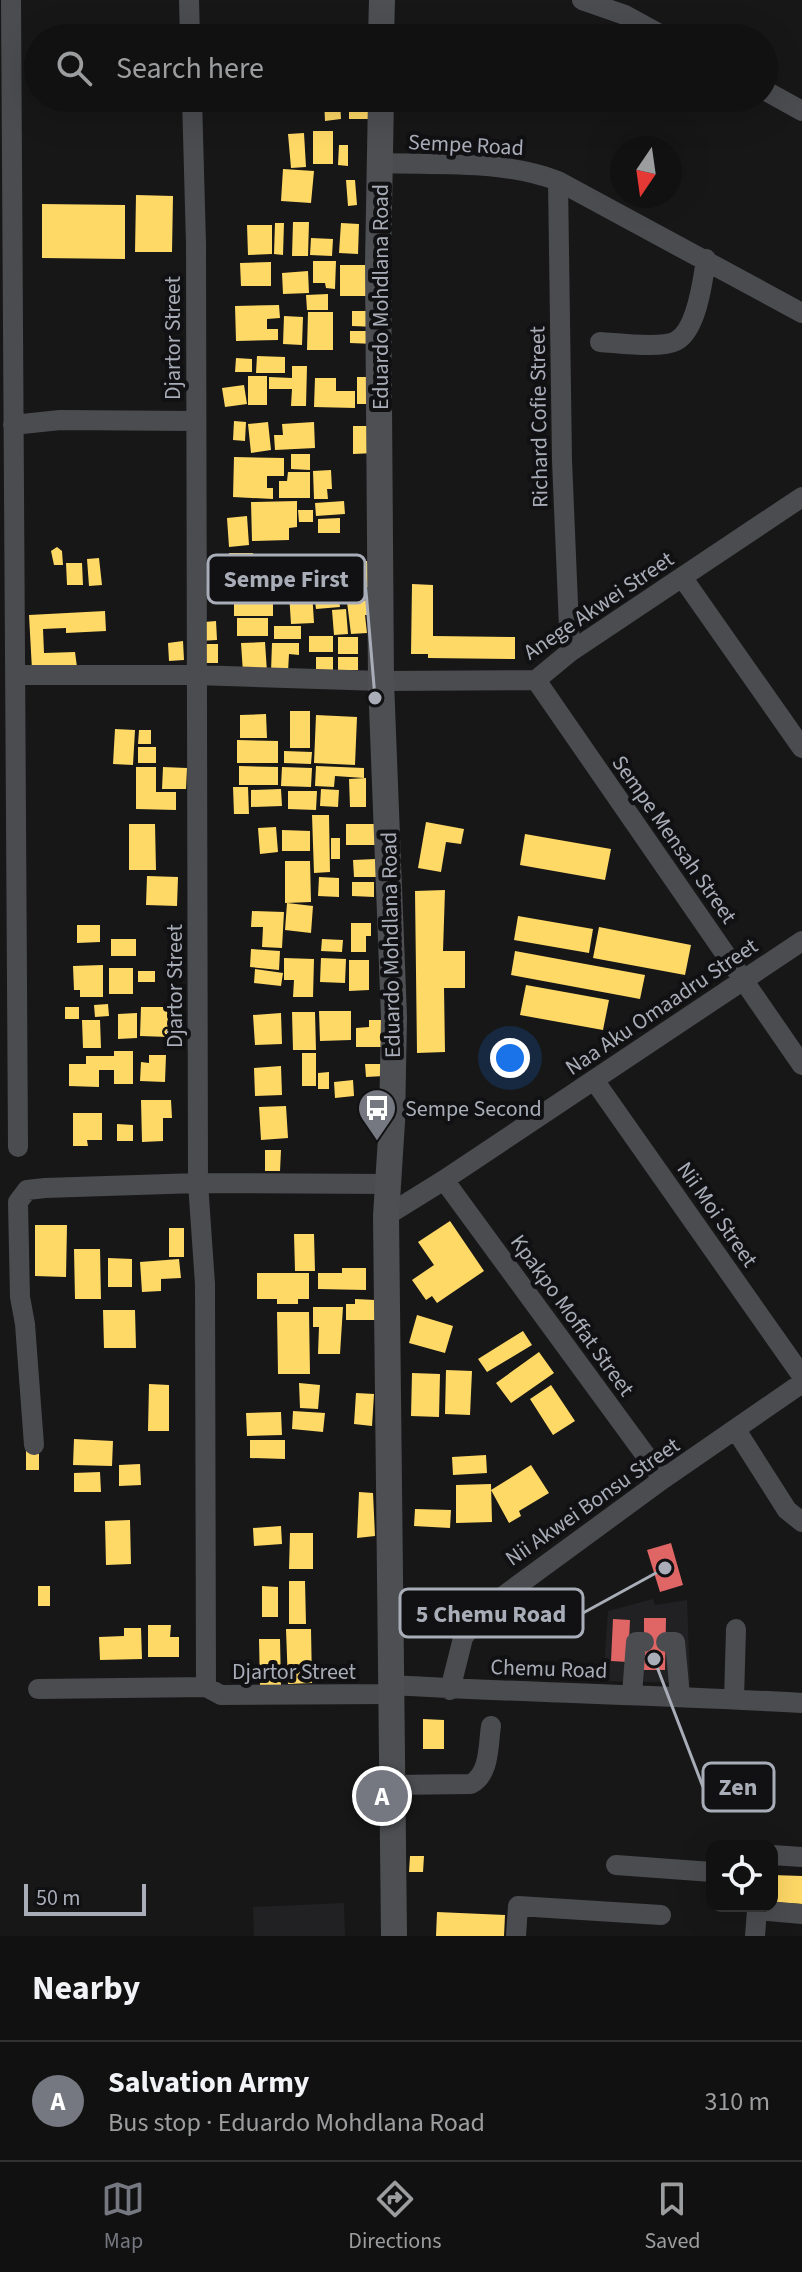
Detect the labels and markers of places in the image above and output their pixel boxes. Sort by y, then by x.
callout: Sempe First [208,555,365,603]
bus stop icon: Sempe Second [356,1087,398,1142]
place label: Sempe Second [405,1093,542,1125]
callout: 5 Chemu Road [400,1589,583,1637]
callout: Zen [703,1763,774,1811]
pin: A [356,1766,408,1826]

